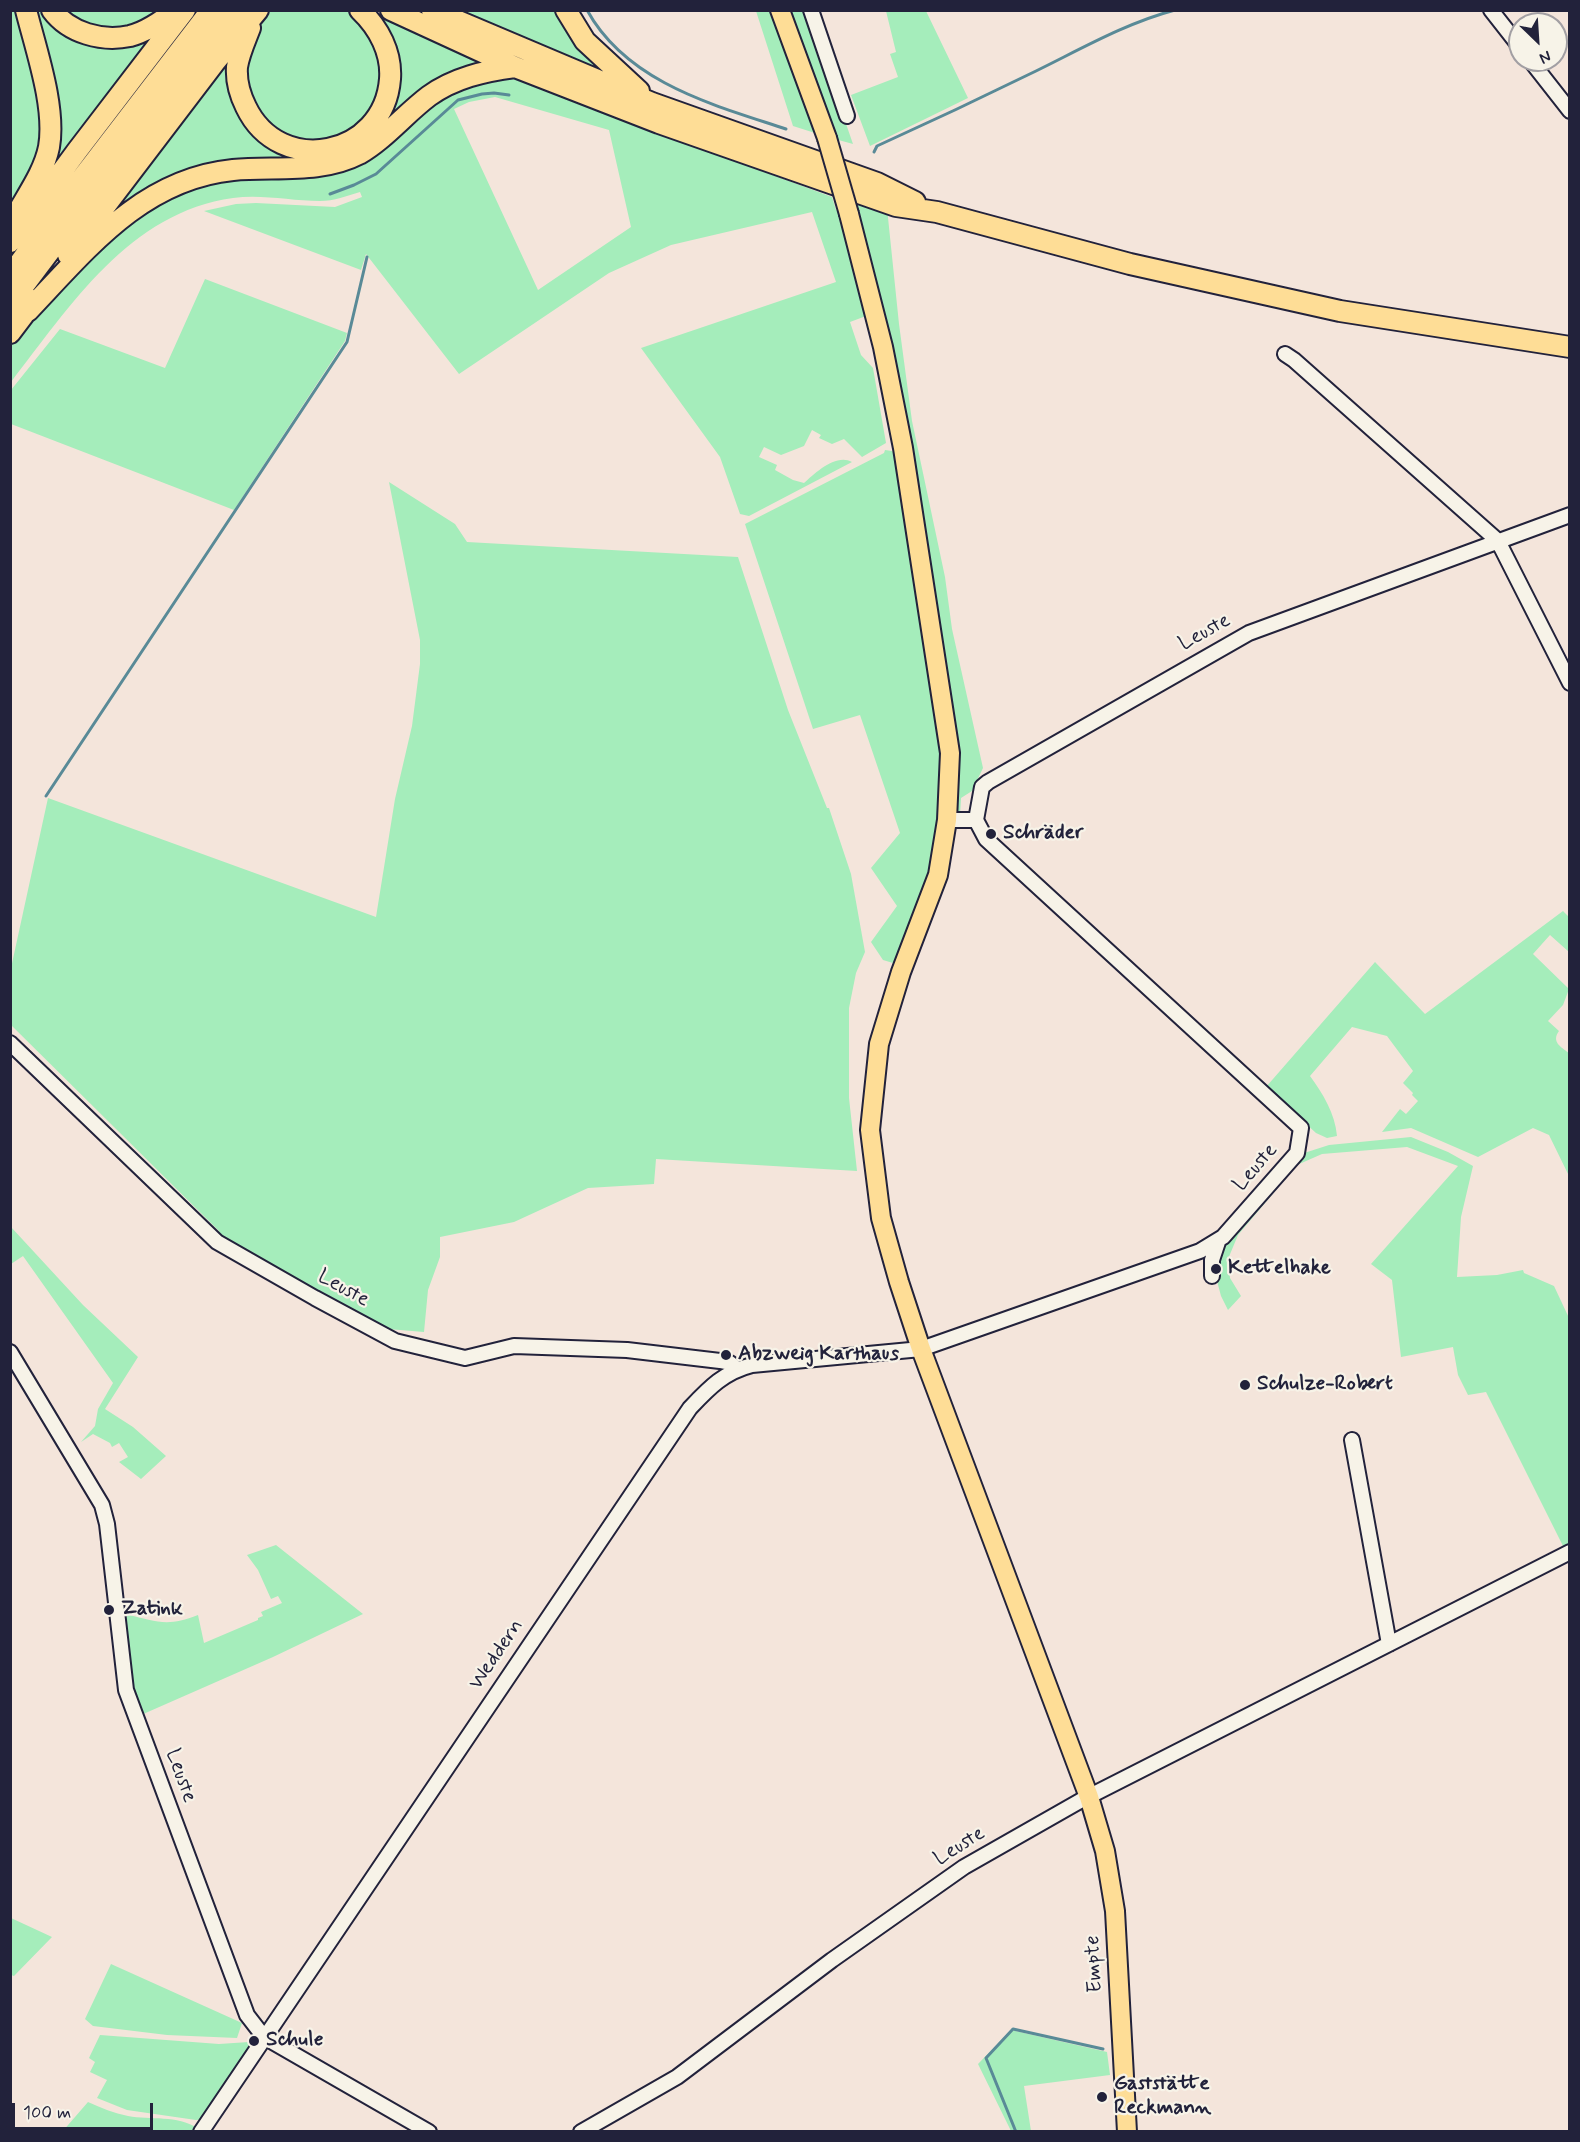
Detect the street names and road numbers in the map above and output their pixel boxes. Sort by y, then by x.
street label: Leuste [1175,609,1235,657]
street label: Leuste [1228,1139,1284,1197]
street label: Leuste [313,1265,373,1313]
street label: Weddern [464,1615,530,1695]
street label: Leuste [159,1746,201,1806]
street label: Leuste [930,1822,990,1872]
street label: Empte [1081,1935,1109,1993]

